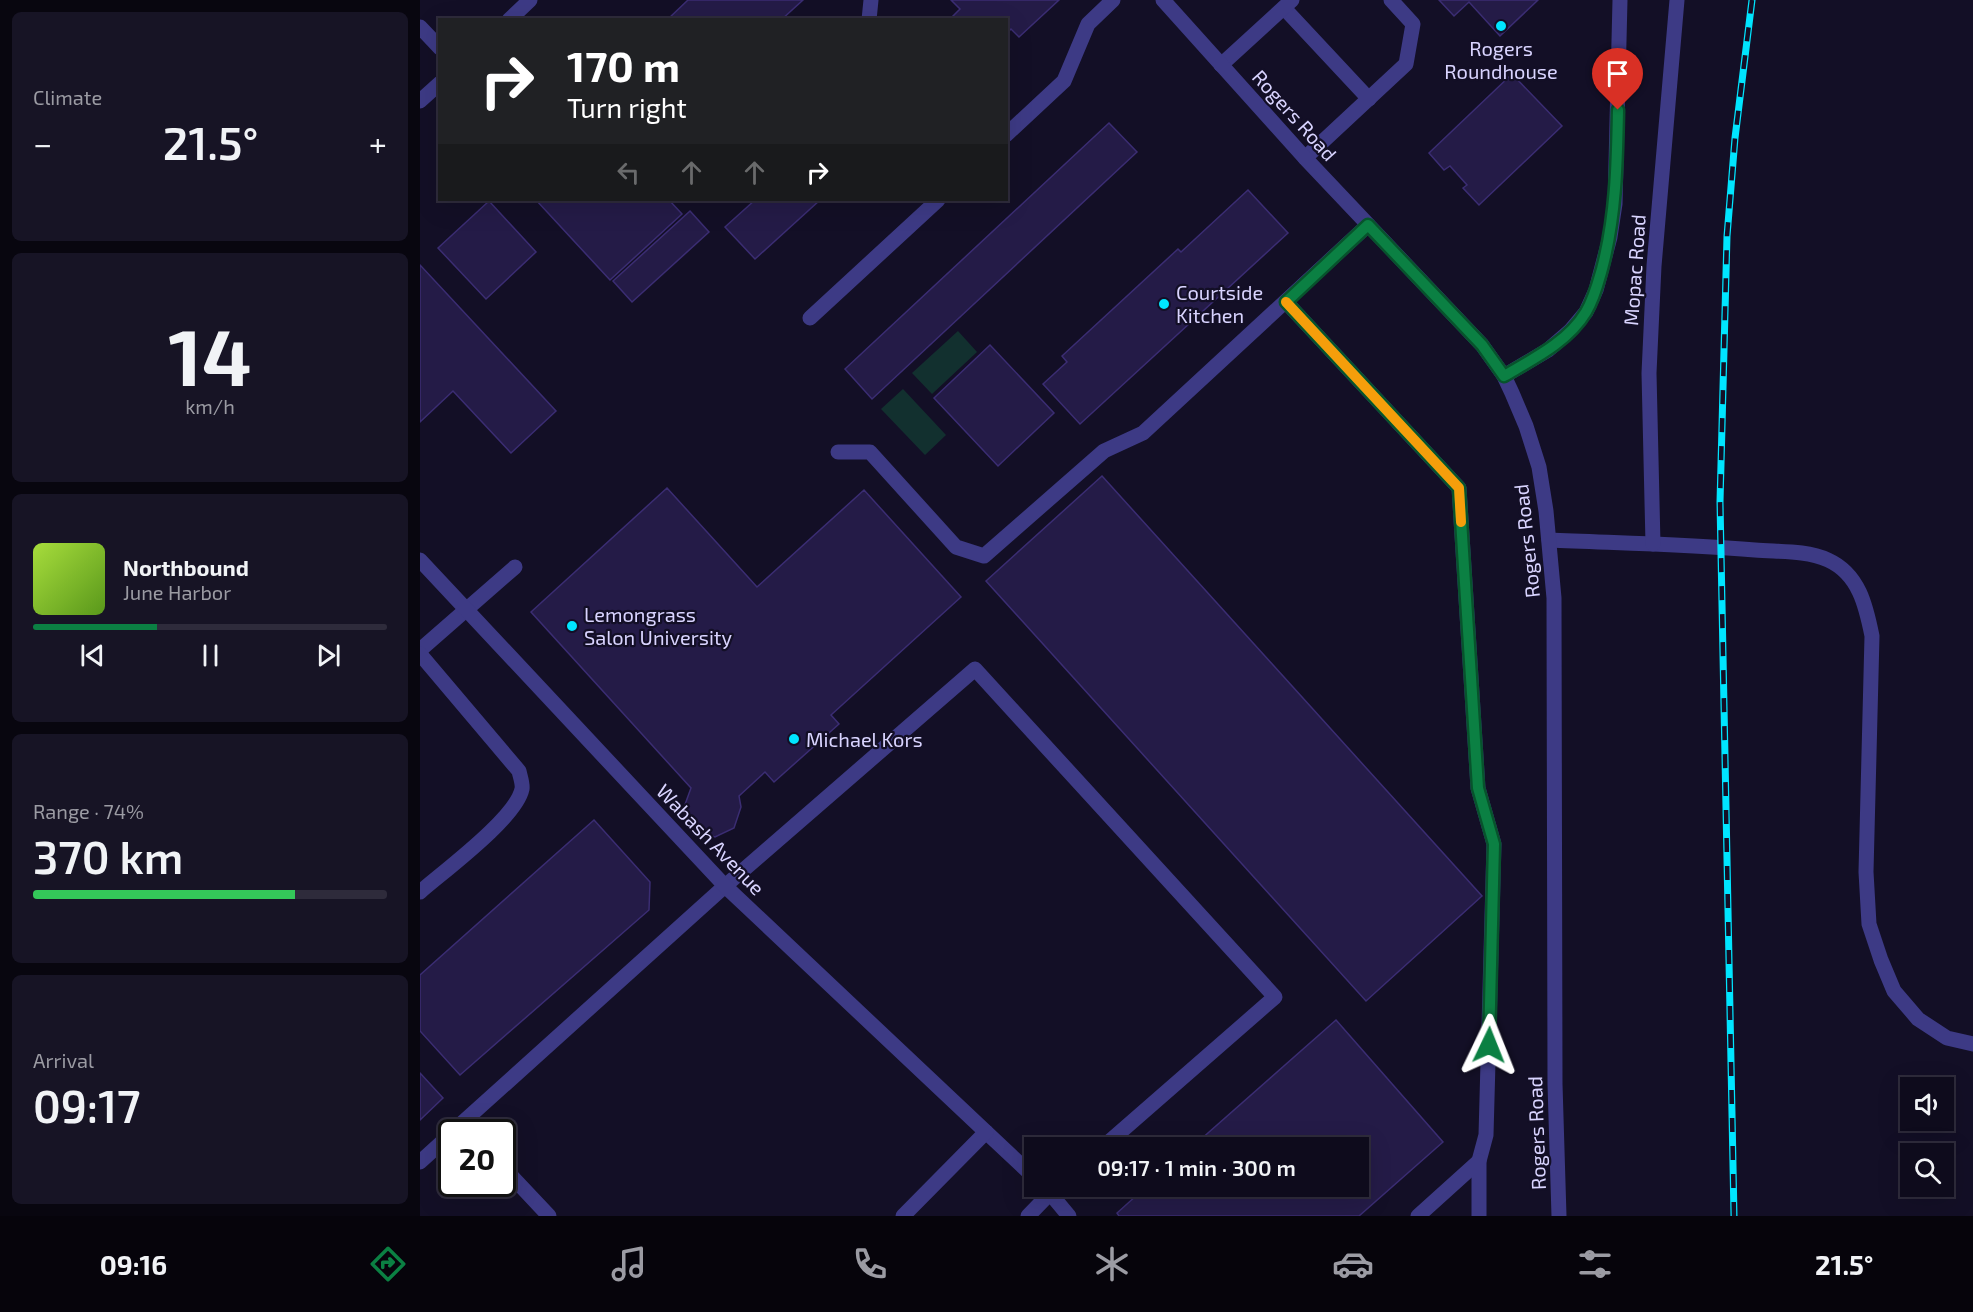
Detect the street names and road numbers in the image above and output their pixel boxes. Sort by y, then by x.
street label: Rogers Road [1248,65,1342,165]
street label: Mopac Road [1618,213,1650,327]
street label: Rogers Road [1508,483,1544,599]
street label: Wabash Avenue [652,779,770,899]
street label: Rogers Road [1522,1076,1550,1190]

